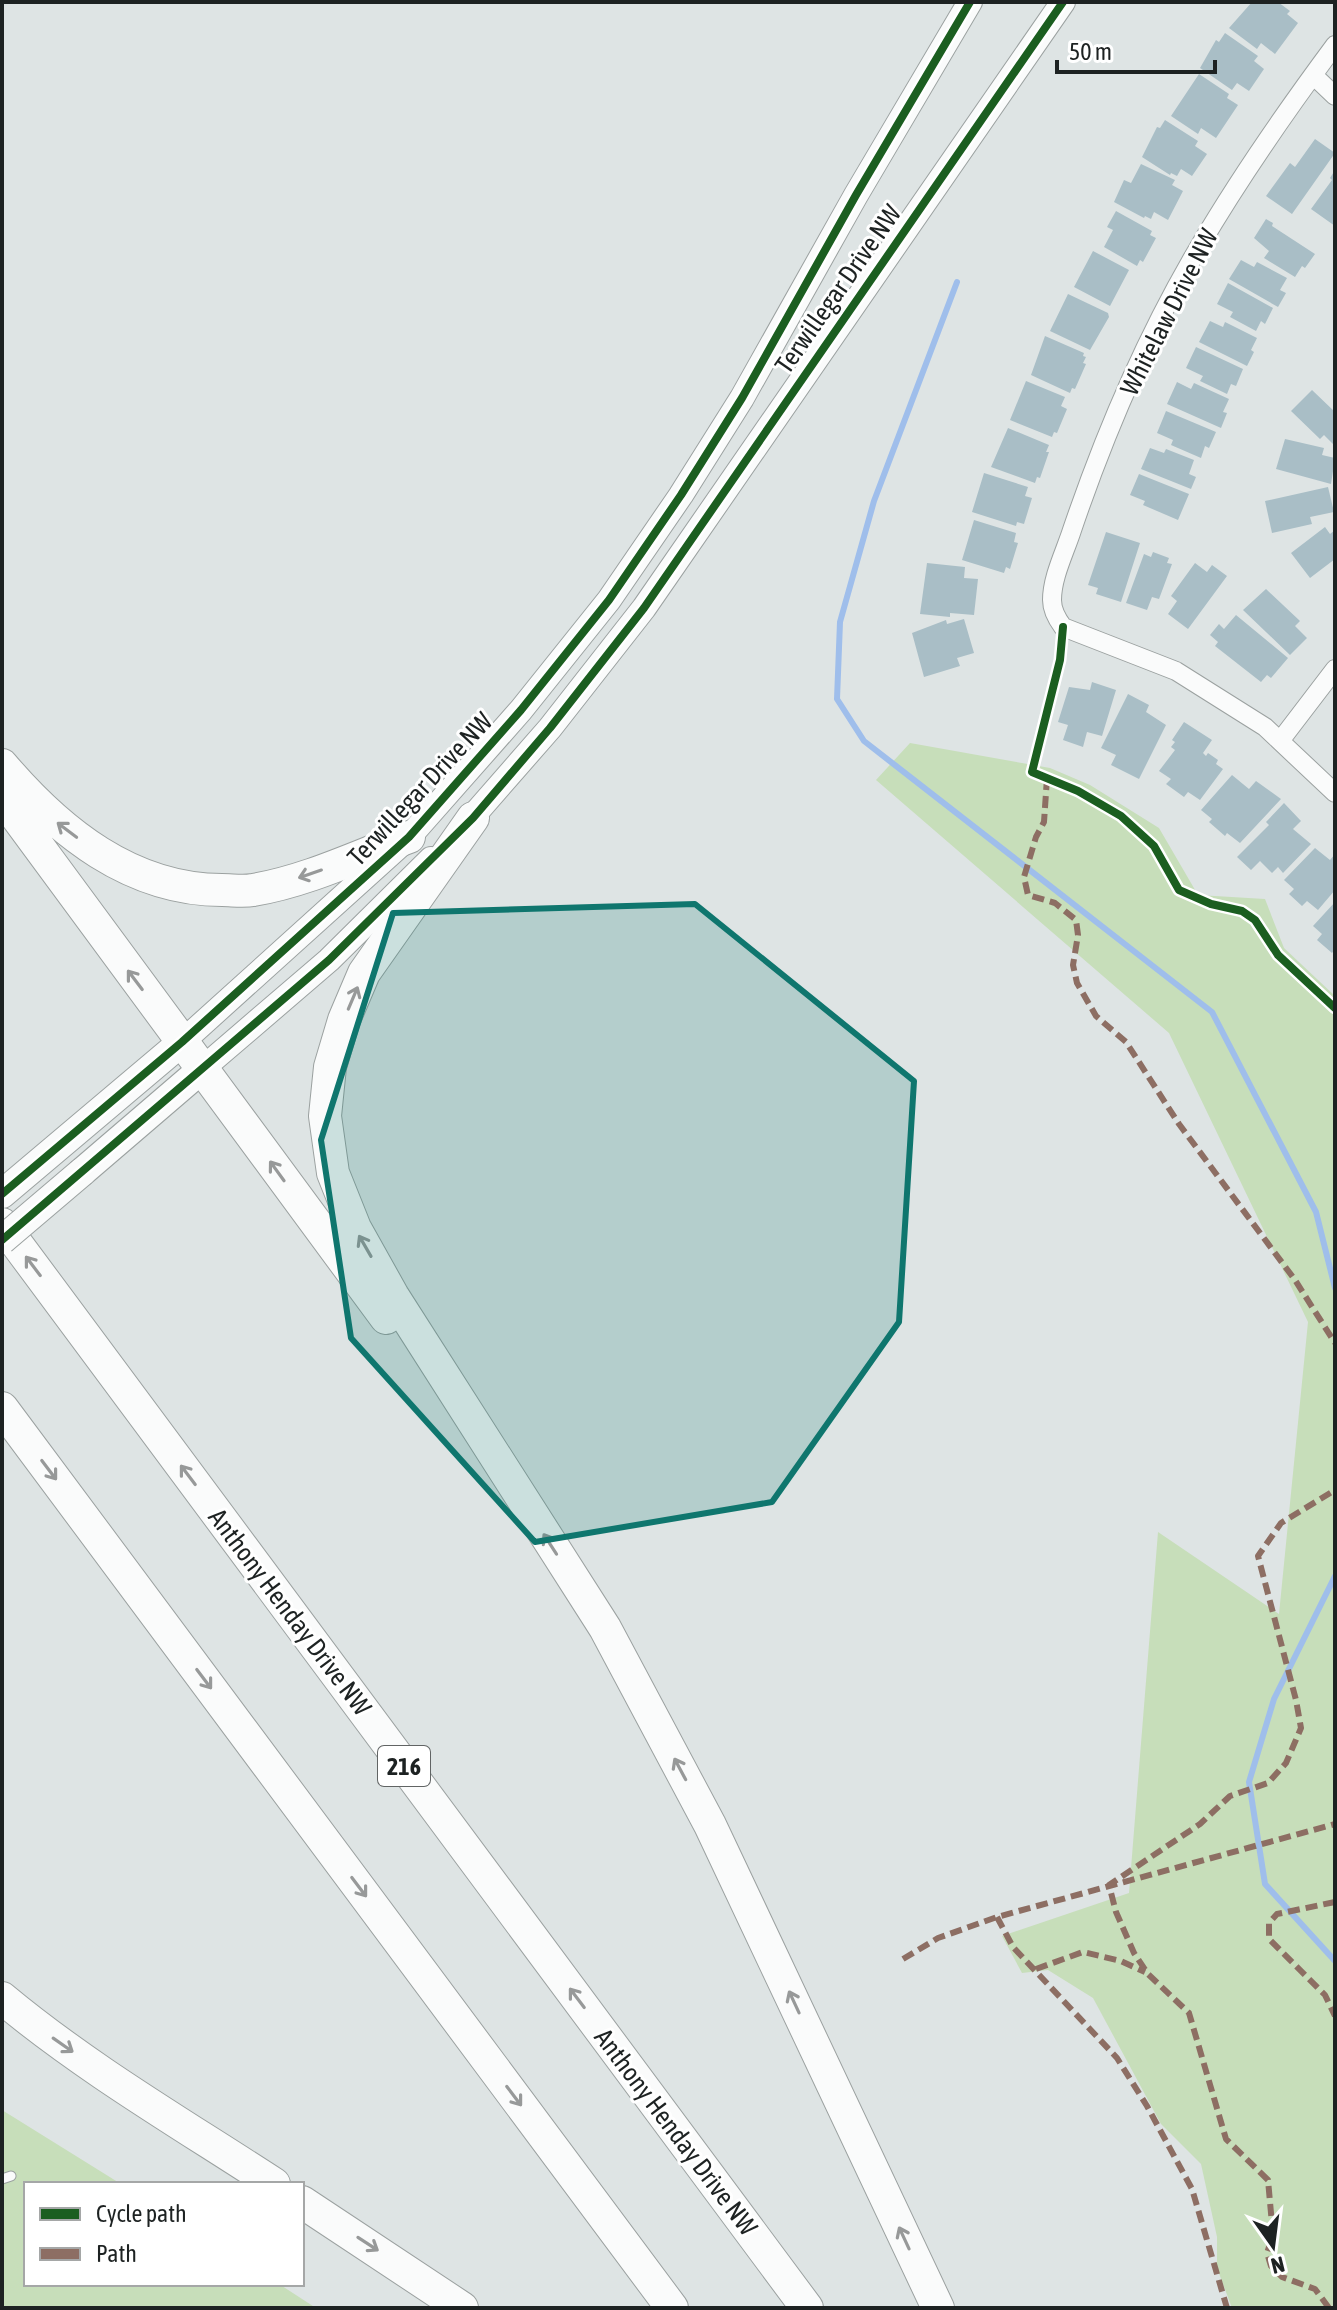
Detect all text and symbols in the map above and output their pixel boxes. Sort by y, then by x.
scale bar [1057,24,1215,74]
text: 50 m [1069,38,1112,65]
street label: Terwillegar Drive NW [769,199,907,379]
street label: Whitelaw Drive NW [1114,224,1224,400]
street label: Terwillegar Drive NW [341,706,499,872]
one-way arrow [57,821,78,838]
one-way arrow [297,868,322,883]
one-way arrow [127,970,144,991]
one-way arrow [347,986,362,1011]
one-way arrow [269,1161,286,1182]
one-way arrow [357,1235,372,1259]
one-way arrow [25,1256,42,1277]
one-way arrow [40,1459,57,1480]
one-way arrow [180,1464,196,1486]
street label: Anthony Henday Drive NW [202,1503,378,1721]
one-way arrow [541,1533,557,1556]
one-way arrow [195,1667,212,1689]
road number: 216 [378,1746,430,1786]
one-way arrow [671,1758,687,1781]
one-way arrow [350,1876,367,1897]
one-way arrow [568,1988,585,2009]
one-way arrow [786,1991,801,2015]
street label: Anthony Henday Drive NW [588,2023,764,2241]
one-way arrow [52,2037,74,2054]
one-way arrow [506,2084,523,2106]
legend [24,2182,304,2286]
text: Cycle path [96,2200,187,2227]
north arrow [1233,2206,1313,2286]
one-way arrow [896,2226,911,2250]
one-way arrow [356,2236,378,2253]
text: Path [96,2240,137,2267]
text: N [1268,2251,1287,2280]

